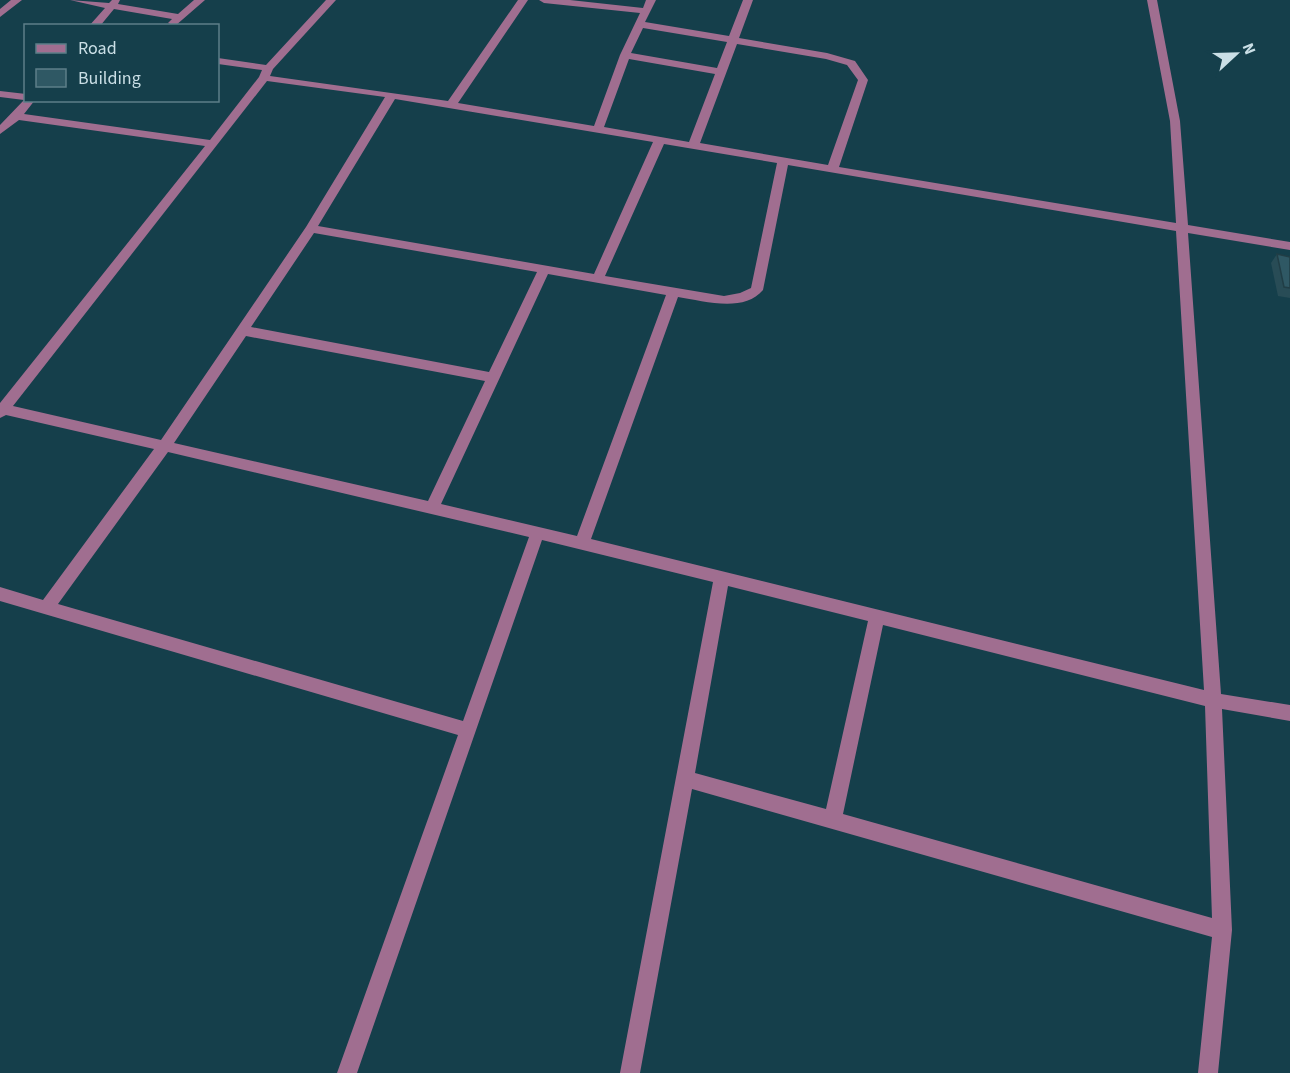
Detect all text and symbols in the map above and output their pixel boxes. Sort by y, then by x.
legend [24,24,219,102]
north arrow [1206,24,1266,84]
text: Road [78,36,117,61]
text: N [1237,40,1261,58]
text: Building [78,66,141,91]

